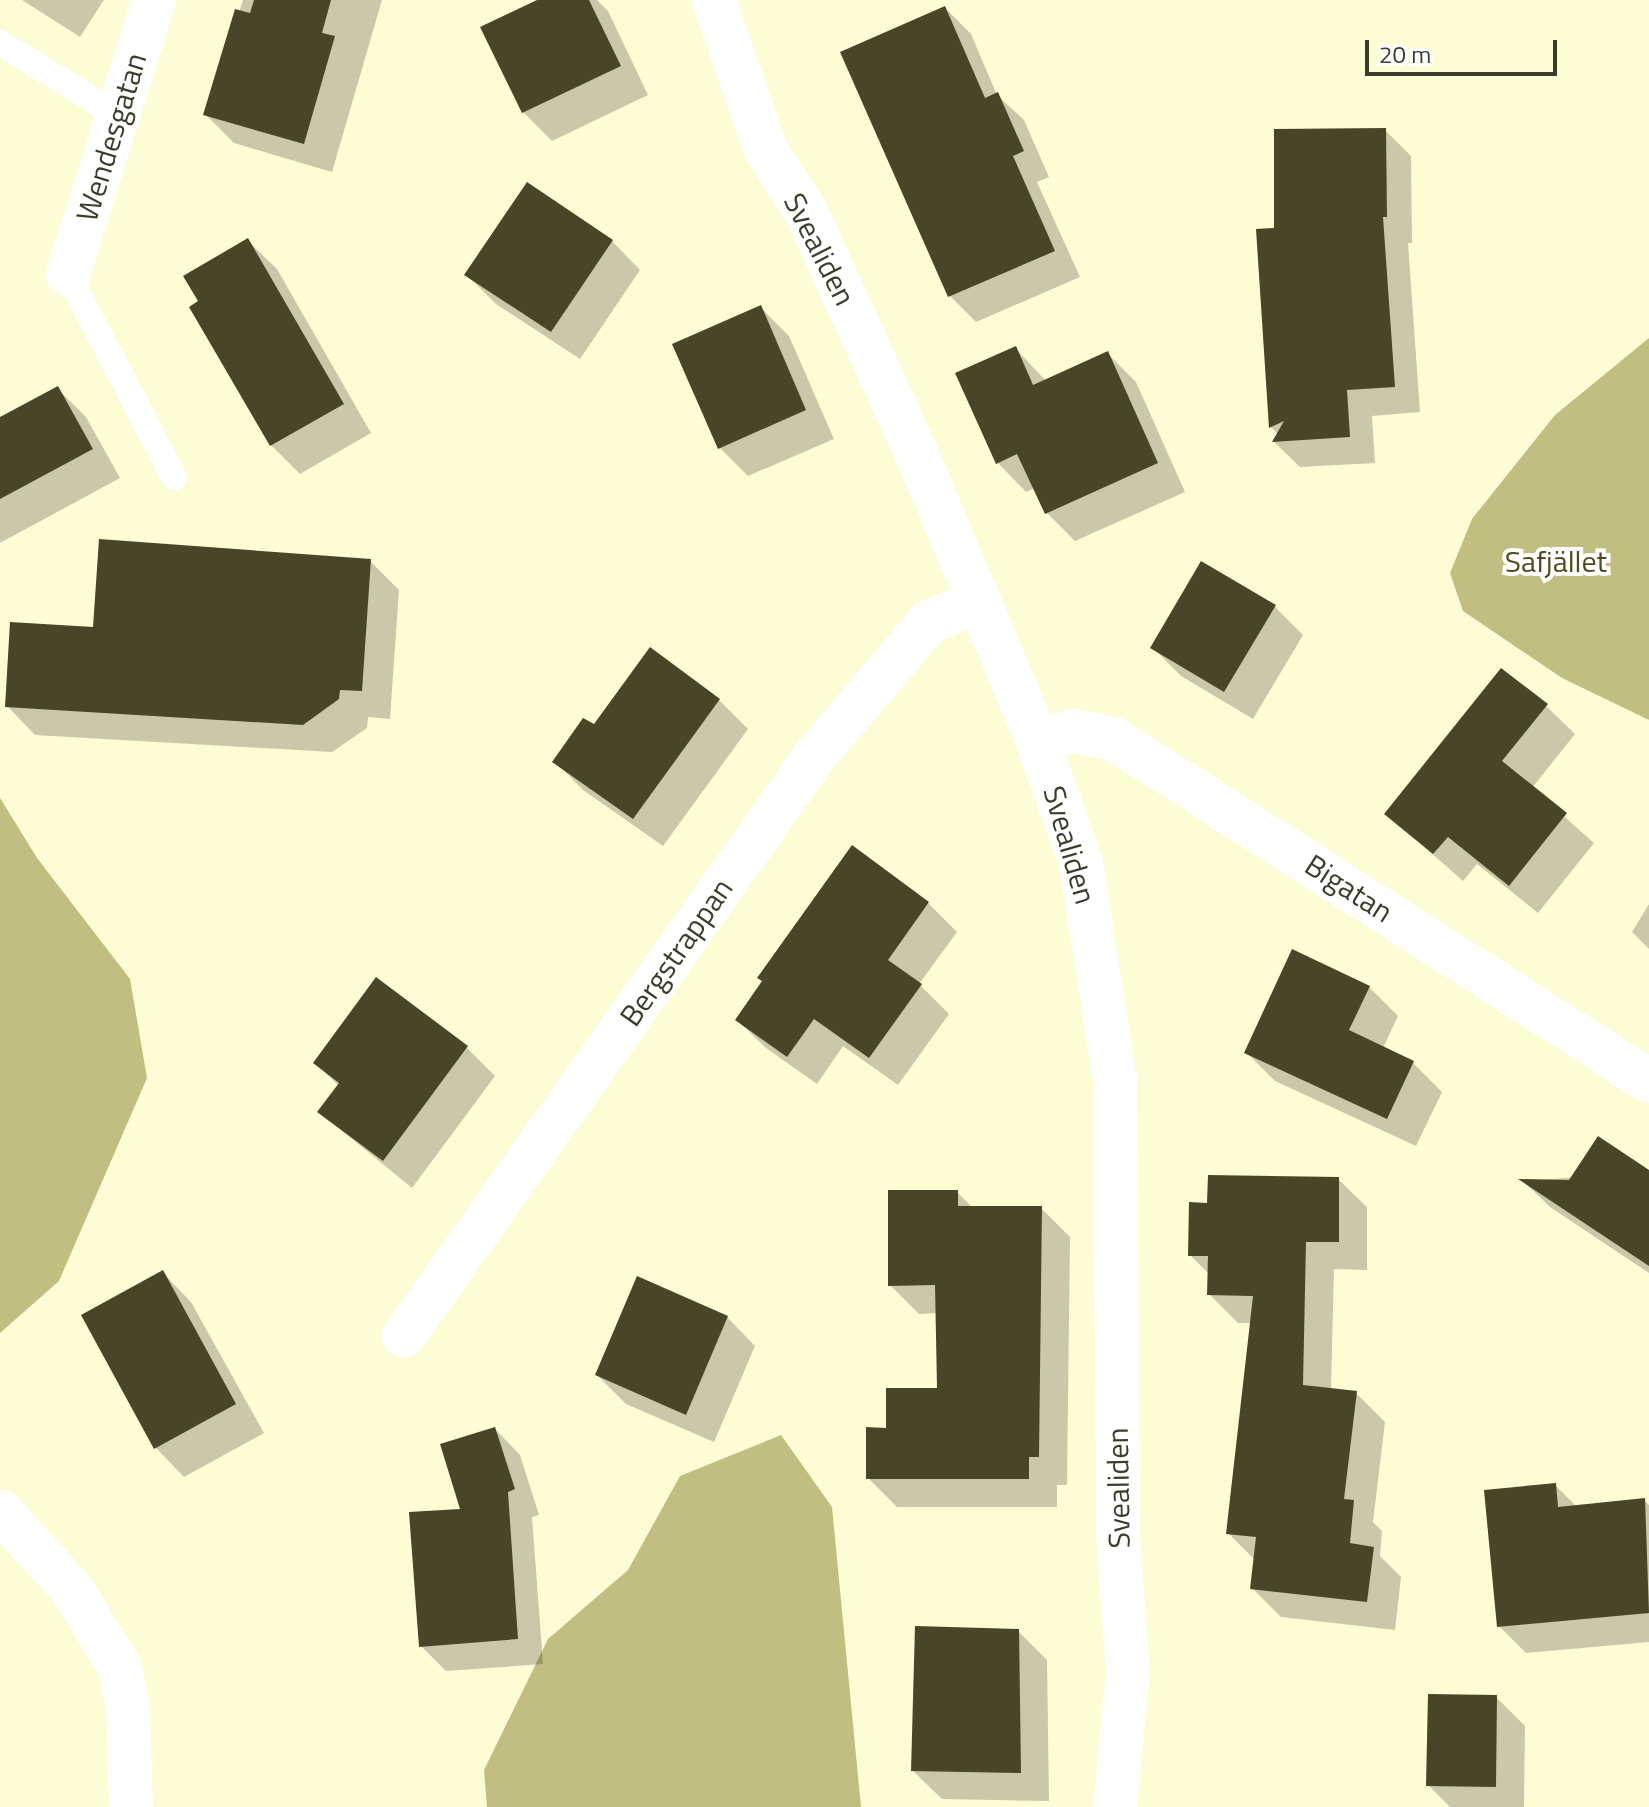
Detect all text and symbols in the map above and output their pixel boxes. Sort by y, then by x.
scale bar [1369,24,1561,74]
text: 20 m [1379,36,1431,72]
street label: Wendesgatan [68,48,154,226]
street label: Svealiden [777,187,863,311]
park label: Safjället [1505,543,1607,579]
street label: Svealiden [1036,782,1104,908]
street label: Bigatan [1298,846,1400,930]
street label: Bergstrappan [612,871,740,1033]
street label: Svealiden [1099,1427,1137,1549]

